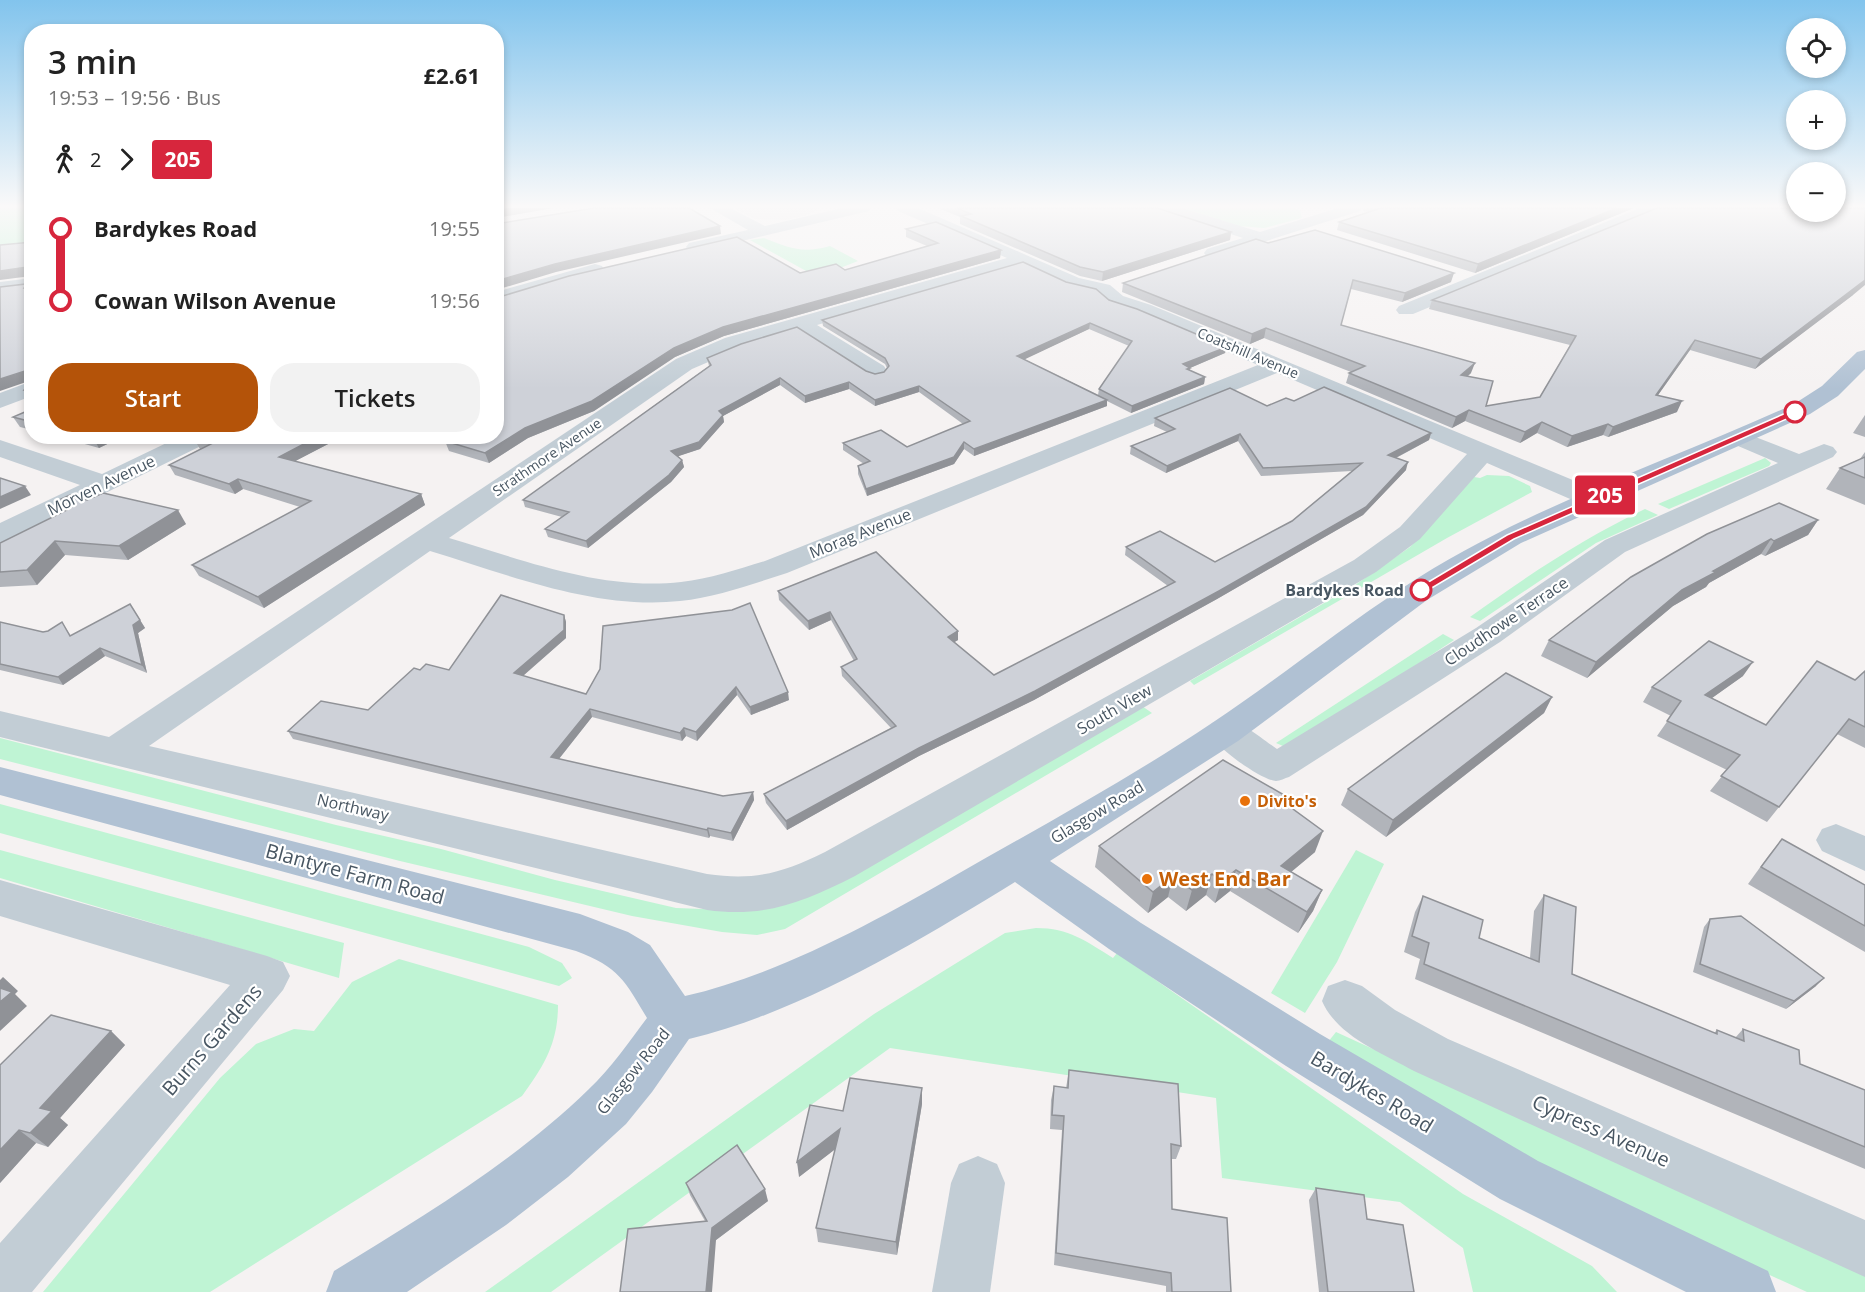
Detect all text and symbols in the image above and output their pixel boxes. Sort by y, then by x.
map controls [1786,18,1846,222]
button: locate [1786,18,1846,78]
text: 3 min [48,39,137,84]
text: £2.61 [423,60,480,90]
text: 19:53 – 19:56 · Bus [48,84,221,111]
button: + [1786,90,1846,150]
icon: walk [48,143,81,176]
icon: forward [110,143,143,176]
text: 205 [164,145,200,173]
text: 2 [90,146,101,173]
button: − [1786,162,1846,222]
text: Bardykes Road [94,213,257,243]
text: 19:55 [429,215,480,242]
text: Cowan Wilson Avenue [94,285,336,315]
text: 19:56 [429,287,480,314]
street label: Coatshill Avenue [1195,323,1302,382]
button: Start [48,363,258,432]
button: Tickets [270,363,480,432]
unlabelled marker [1784,401,1806,423]
street label: Strathmore Avenue [489,413,605,500]
street label: Morven Avenue [44,449,159,521]
line badge: 205 [1570,476,1640,514]
text: 205 [1587,481,1623,509]
street label: Morag Avenue [806,503,914,563]
street label: Cloudhowe Terrace [1440,571,1572,671]
place label: Bardykes Road [1285,579,1404,601]
marker: Bardykes Road [1410,579,1432,601]
street label: South View [1073,678,1156,739]
street label: Glasgow Road [1046,775,1148,849]
street label: Northway [315,788,392,826]
place label: Divito's [1257,790,1317,812]
marker: Divito's [1238,794,1252,808]
street label: Blantyre Farm Road [263,837,448,910]
place label: West End Bar [1159,865,1291,892]
marker: West End Bar [1140,872,1154,886]
street label: Burns Gardens [156,978,268,1101]
street label: Glasgow Road [591,1023,675,1119]
street label: Bardykes Road [1306,1044,1439,1139]
street label: Cypress Avenue [1528,1088,1674,1173]

